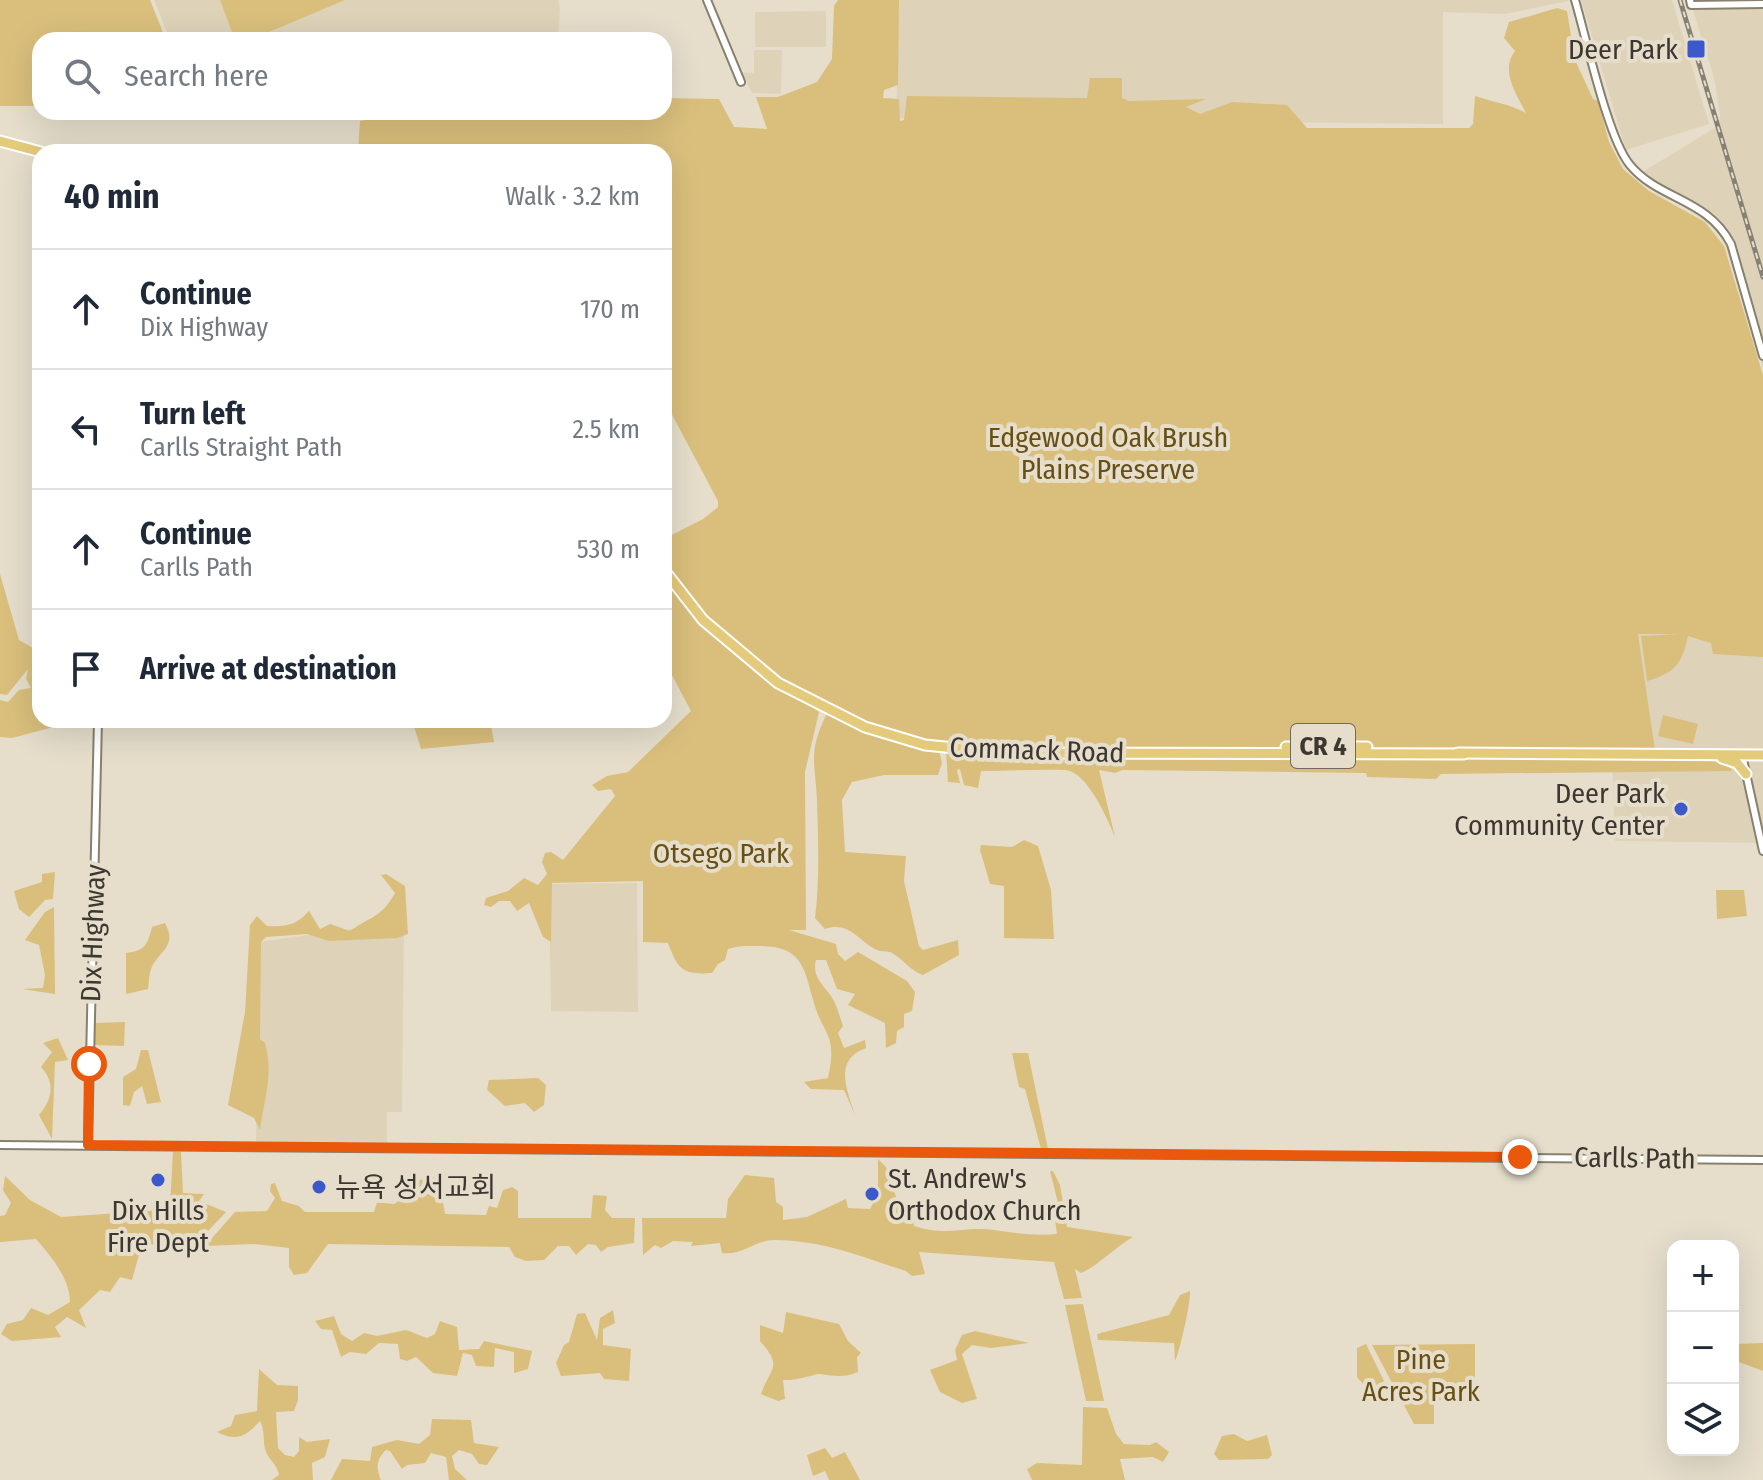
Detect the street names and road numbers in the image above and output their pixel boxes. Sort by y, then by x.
road number: CR 4 [1291,724,1355,768]
street label: Commack Road [949,730,1125,770]
street label: Dix Highway [74,863,112,1002]
street label: Carlls Path [1574,1140,1696,1176]

